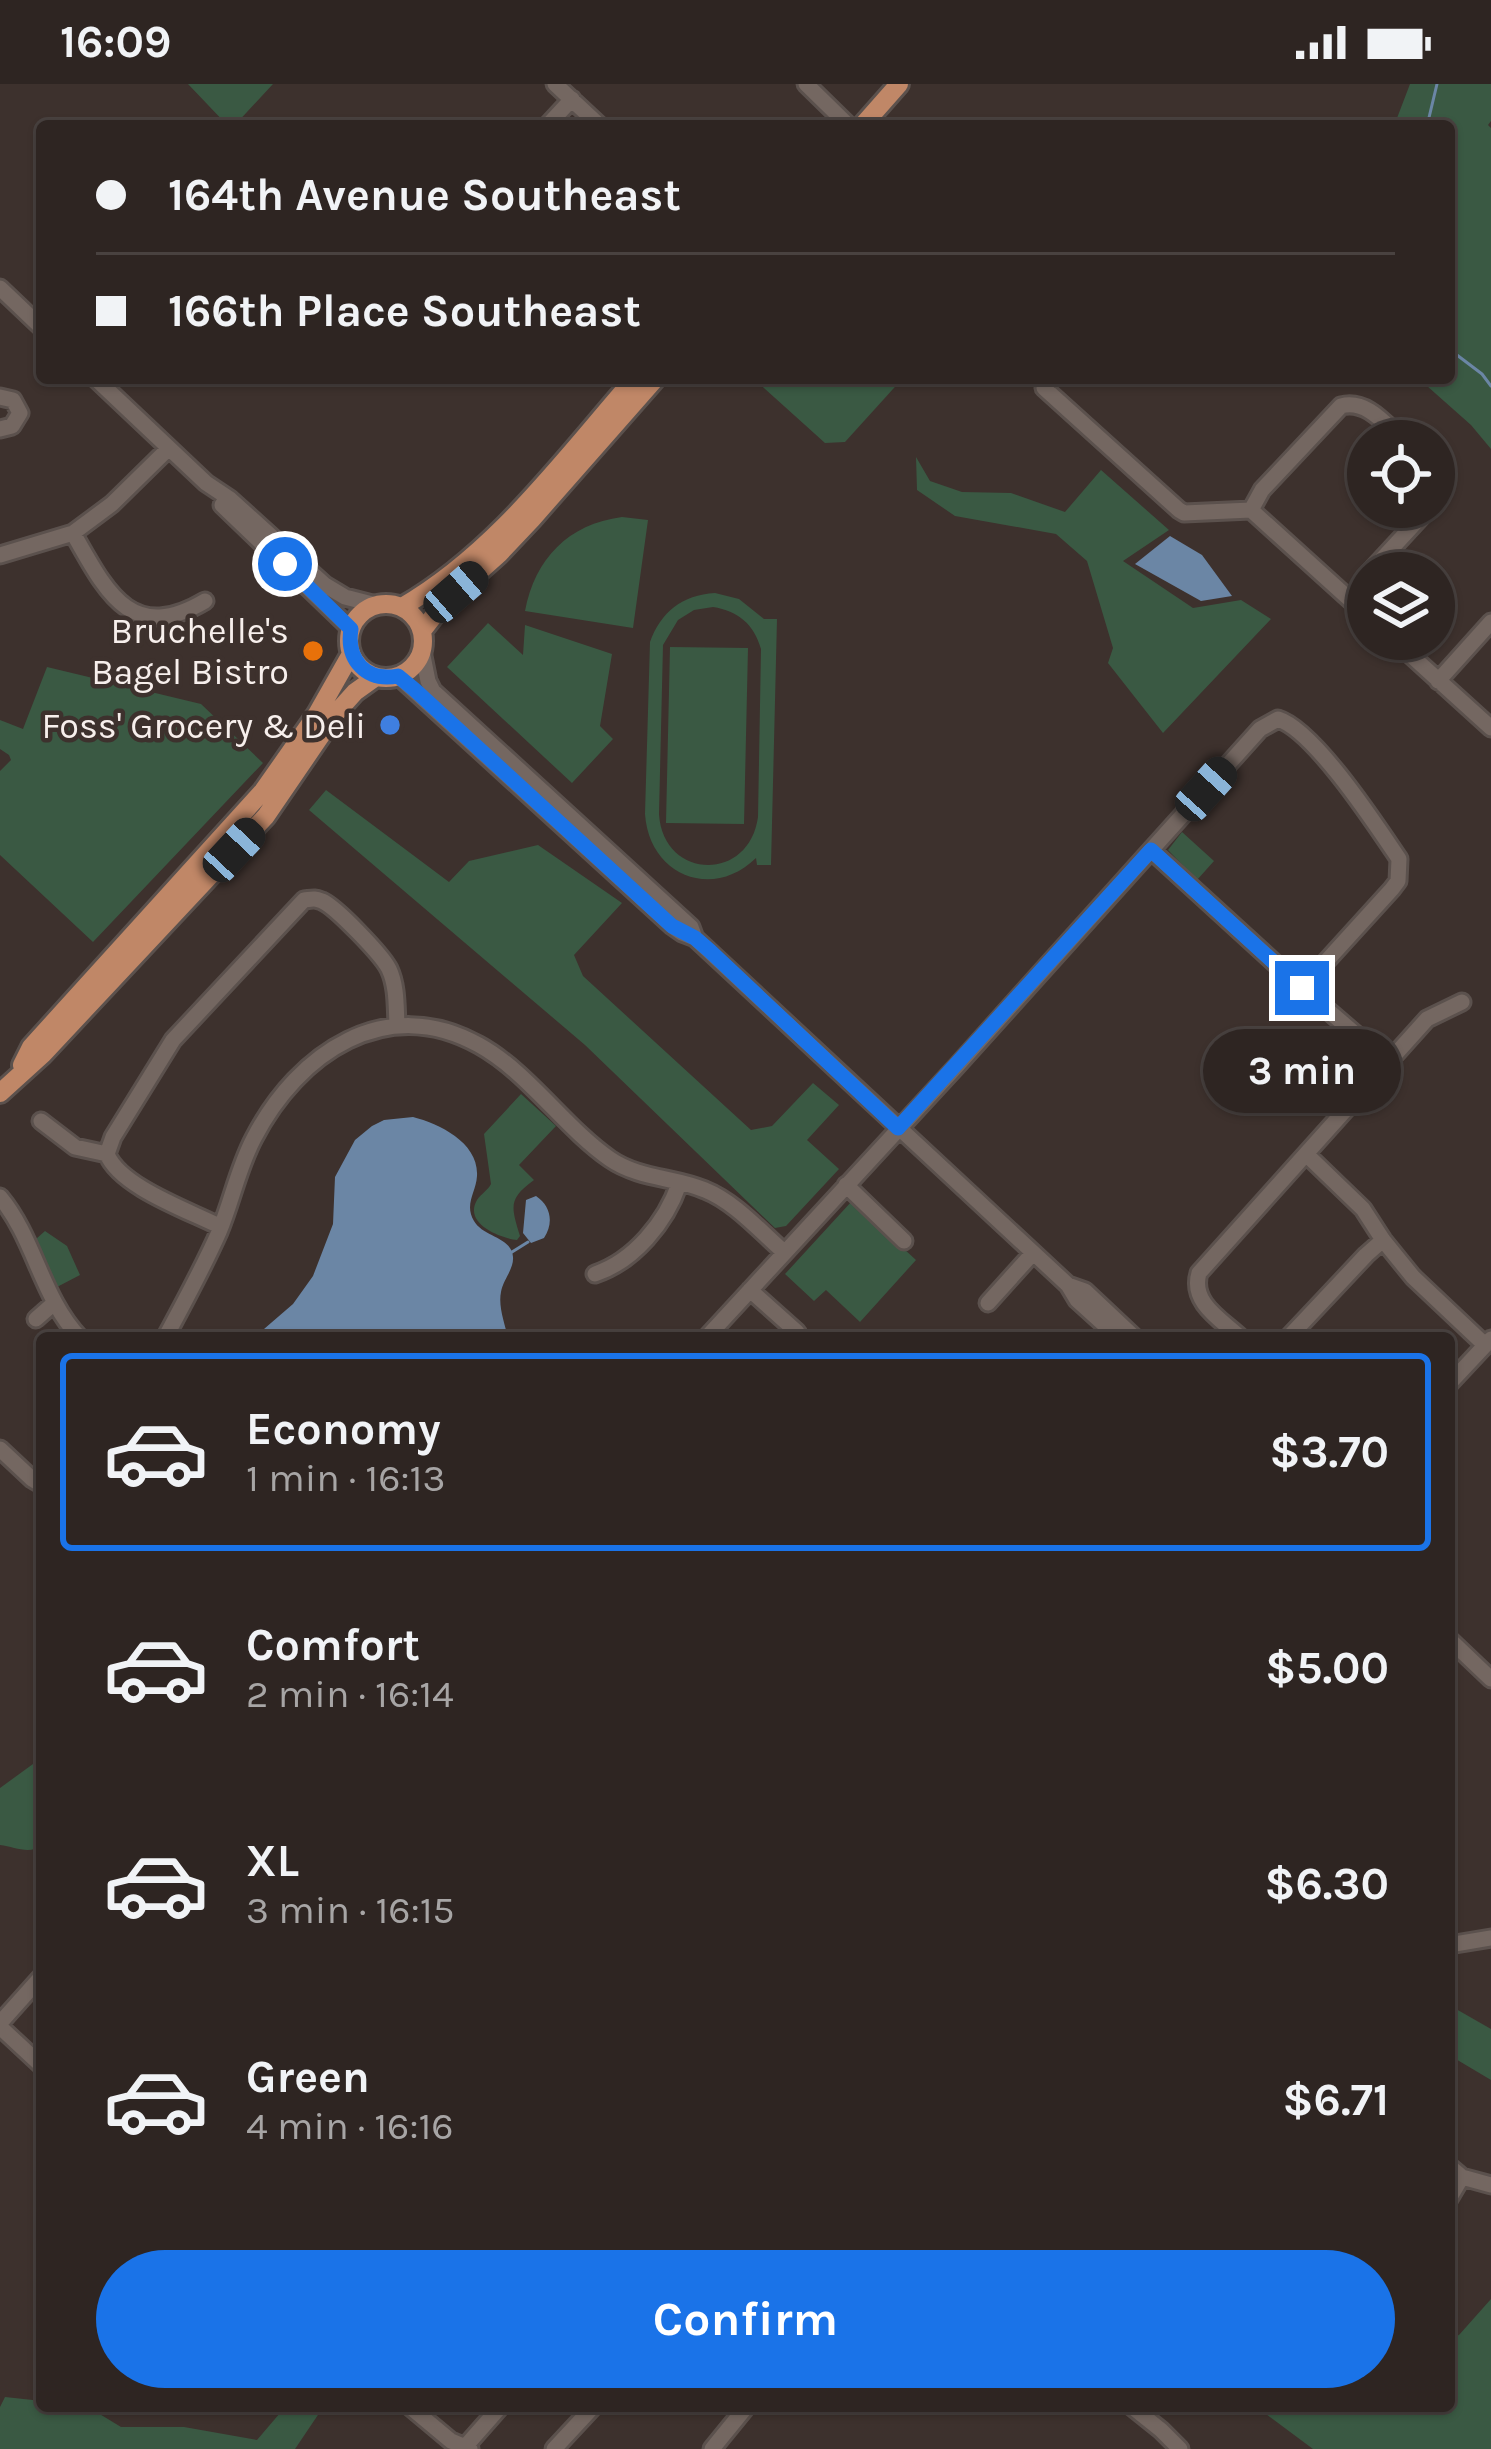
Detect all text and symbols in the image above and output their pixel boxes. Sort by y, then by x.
text: 16:09 [60,16,171,68]
text: 164th Avenue Southeast [168,169,681,221]
text: 166th Place Southeast [168,285,641,337]
map controls [1347,420,1455,660]
button: locate [1347,420,1455,528]
route start [258,537,312,591]
button: layers [1347,552,1455,660]
car [417,555,495,629]
place label: Bruchelle's Bagel Bistro [91,610,289,693]
marker: Bruchelle's Bagel Bistro [300,638,326,664]
place label: Foss' Grocery & Deli [41,705,366,747]
marker: Foss' Grocery & Deli [377,712,403,738]
car [1169,750,1243,828]
car [196,811,272,889]
route end [1275,961,1329,1015]
callout: 3 min [1203,1030,1401,1114]
text: 3 min [1248,1048,1356,1094]
icon: car [102,1398,210,1506]
text: Economy [246,1403,441,1455]
text: $3.70 [1269,1426,1389,1478]
text: 1 min · 16:13 [246,1455,445,1501]
icon: car [102,1614,210,1722]
text: Comfort [246,1619,420,1671]
text: $5.00 [1265,1642,1389,1694]
text: 2 min · 16:14 [246,1671,454,1717]
icon: car [102,1830,210,1938]
text: XL [246,1835,299,1887]
text: $6.30 [1265,1858,1389,1910]
text: 3 min · 16:15 [246,1887,455,1933]
icon: car [102,2046,210,2154]
text: Green [246,2051,370,2103]
text: $6.71 [1283,2074,1389,2126]
text: 4 min · 16:16 [246,2103,454,2149]
button: Confirm [96,2250,1395,2388]

